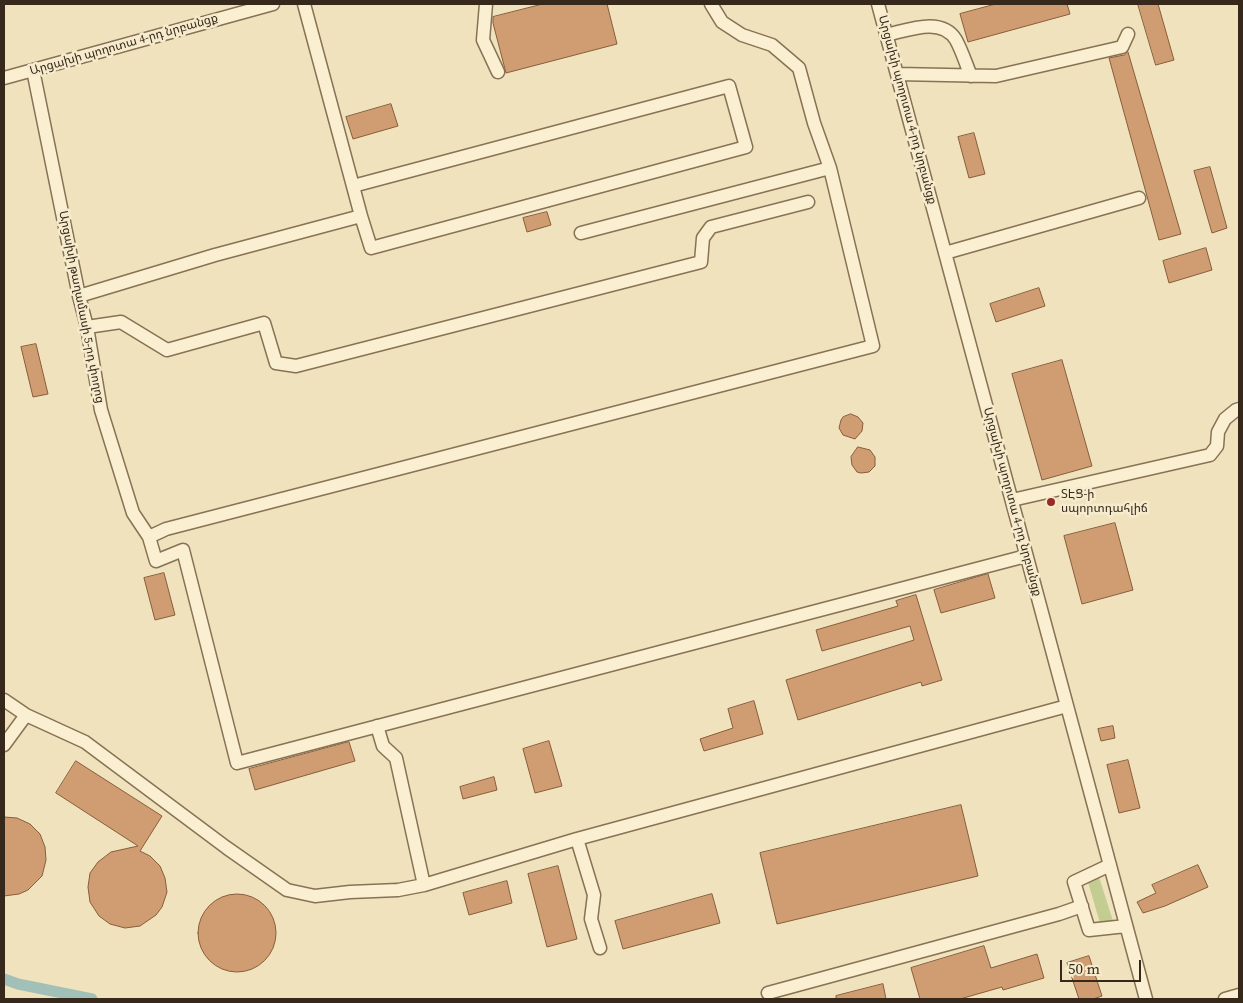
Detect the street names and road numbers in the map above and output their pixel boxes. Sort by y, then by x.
street label: Արցախի պողոտա 4-րդ նրբանցք [28,11,220,79]
street label: Արցախի պողոտա 4-րդ նրբանցք [875,14,939,206]
street label: Արցախի թաղամասի 5-րդ փողոց [55,209,107,405]
street label: Արցախի պողոտա 4-րդ նրբանցք [980,406,1044,598]

